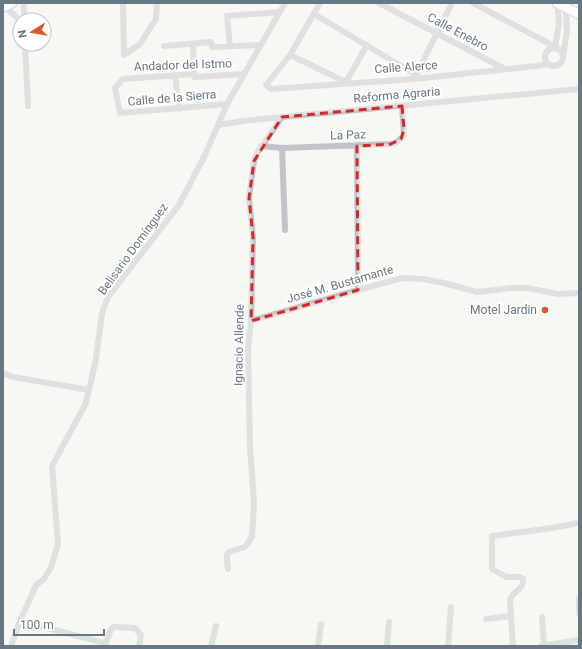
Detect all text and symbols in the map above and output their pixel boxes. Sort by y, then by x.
street label: Calle Enebro [425,10,491,54]
north arrow [12,12,52,52]
text: N [16,29,30,39]
street label: Andador del Istmo [134,56,232,74]
street label: Calle Alerce [374,58,438,76]
street label: Reforma Agraria [353,84,441,106]
street label: Calle de la Sierra [127,87,217,109]
street label: La Paz [330,127,366,143]
street label: Belisario Domínguez [95,200,171,297]
street label: José M. Bustamante [285,262,395,306]
place label: Motel Jardin [470,303,537,317]
street label: Ignacio Allende [231,304,247,386]
marker: Motel Jardin [540,305,550,315]
scale bar [14,611,104,637]
text: 100 m [20,618,54,632]

